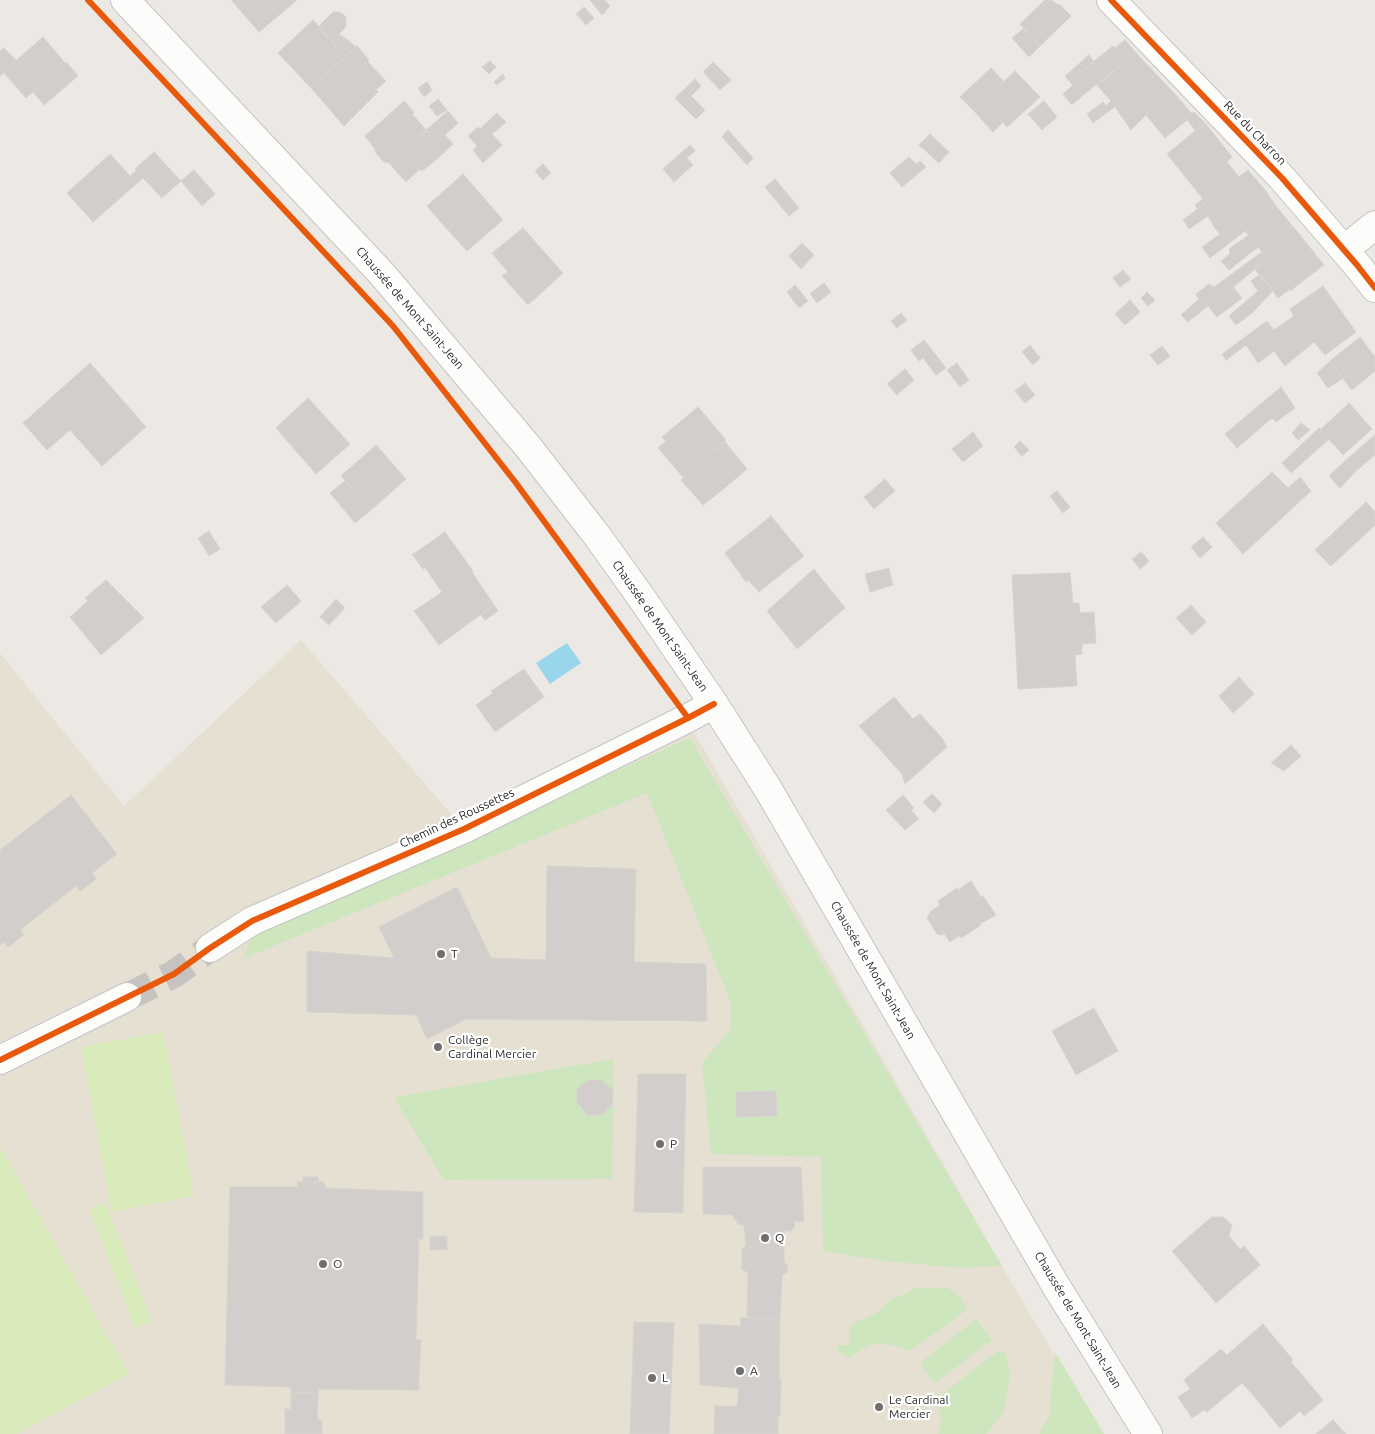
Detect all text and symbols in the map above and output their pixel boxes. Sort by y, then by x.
street label: Rue du Charron [1221,98,1289,168]
street label: Chaussée de Mont Saint-Jean [353,244,467,372]
street label: Chaussée de Mont Saint-Jean [609,557,711,695]
street label: Chemin des Roussettes [397,785,517,851]
street label: Chaussée de Mont Saint-Jean [827,898,919,1042]
place label: T [451,947,458,961]
marker: T [435,948,447,960]
place label: Collège Cardinal Mercier [448,1033,536,1061]
marker: Collège Cardinal Mercier [432,1041,444,1053]
place label: P [670,1137,677,1151]
marker: P [654,1138,666,1150]
place label: Q [775,1231,784,1245]
marker: Q [759,1232,771,1244]
street label: Chaussée de Mont Saint-Jean [1031,1249,1125,1391]
place label: O [333,1257,342,1271]
marker: O [317,1258,329,1270]
place label: A [750,1364,758,1378]
marker: A [734,1365,746,1377]
place label: L [662,1371,668,1385]
marker: L [646,1372,658,1384]
place label: Le Cardinal Mercier [889,1393,949,1421]
marker: Le Cardinal Mercier [873,1401,885,1413]

